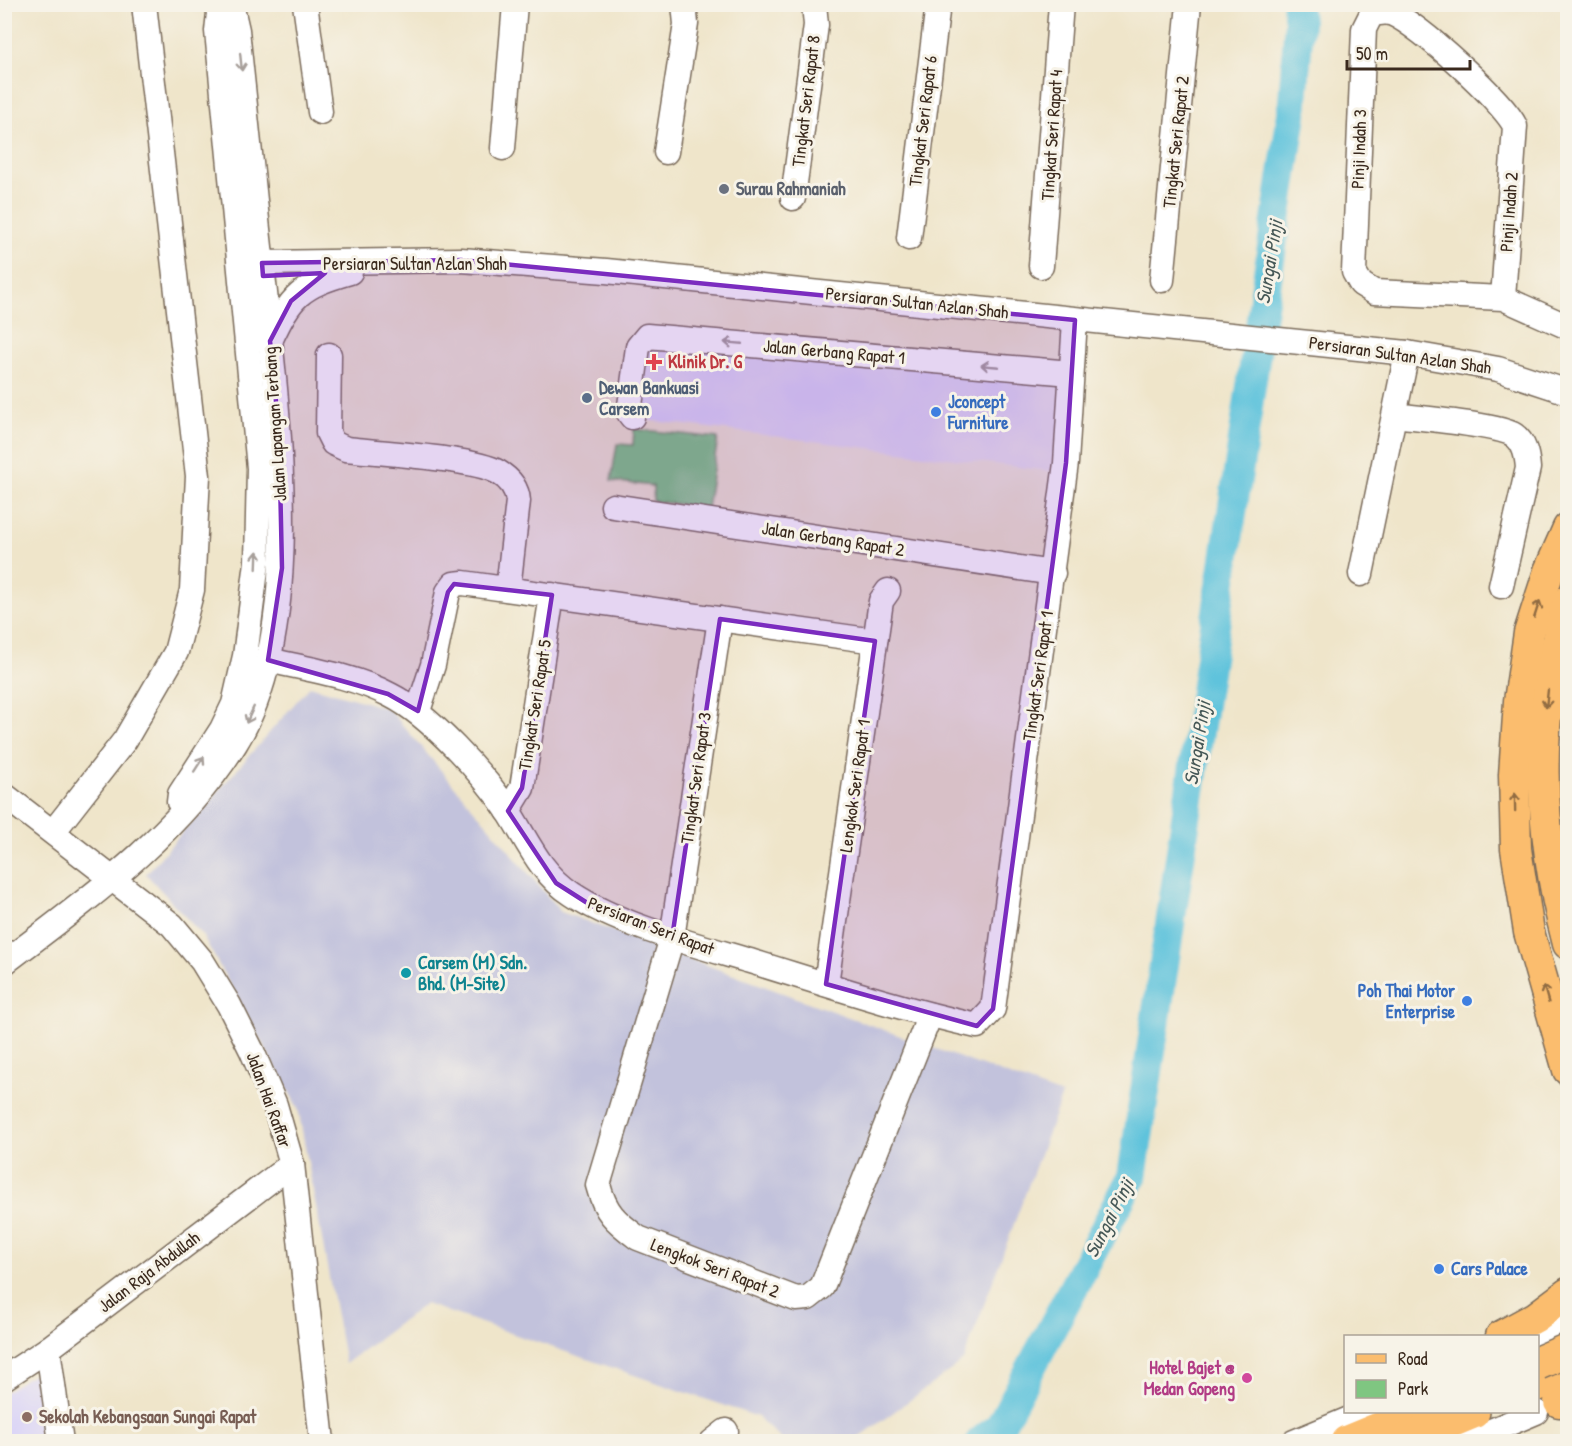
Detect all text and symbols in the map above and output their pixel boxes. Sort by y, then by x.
scale bar [1347,33,1470,71]
street label: Tingkat Seri Rapat 8 [785,34,826,168]
text: 50 m [1356,41,1388,66]
one-way arrow [236,52,247,72]
street label: Tingkat Seri Rapat 6 [902,54,943,188]
street label: Tingkat Seri Rapat 4 [1034,68,1069,201]
street label: Tingkat Seri Rapat 2 [1156,74,1195,209]
street label: Pinji Indah 3 [1345,109,1372,189]
street label: Pinji Indah 2 [1493,171,1524,253]
place label: Surau Rahmaniah [736,176,846,201]
marker: Surau Rahmaniah [717,182,731,196]
water label: Sungai Pinji [1249,216,1290,306]
street label: Persiaran Sultan Azlan Shah [323,251,507,276]
street label: Persiaran Sultan Azlan Shah [824,280,1010,325]
street label: Persiaran Sultan Azlan Shah [1307,329,1493,380]
street label: Jalan Gerbang Rapat 1 [762,333,906,370]
one-way arrow [723,337,743,348]
street label: Jalan Lapangan Terbang [257,346,292,502]
place label: Klinik Dr. G [668,349,742,374]
marker: Klinik Dr. G [645,353,663,371]
one-way arrow [980,360,1000,371]
place label: Dewan Bankuasi Carsem [599,375,699,421]
place label: Jconcept Furniture [947,389,1009,435]
marker: Dewan Bankuasi Carsem [580,391,594,405]
marker: Jconcept Furniture [929,405,943,419]
street label: Jalan Gerbang Rapat 2 [760,515,907,562]
one-way arrow [252,550,263,570]
one-way arrow [1532,600,1543,619]
street label: Tingkat Seri Rapat 1 [1016,609,1059,742]
street label: Tingkat Seri Rapat 5 [512,637,557,772]
one-way arrow [1541,689,1552,709]
water label: Sungai Pinji [1177,697,1218,787]
one-way arrow [243,706,255,724]
street label: Tingkat Seri Rapat 3 [674,711,717,845]
street label: Lengkok Seri Rapat 1 [833,718,876,854]
one-way arrow [193,756,205,773]
one-way arrow [1509,793,1520,813]
street label: Persiaran Seri Rapat [584,890,719,961]
place label: Carsem (M) Sdn. Bhd. (M-Site) [418,950,527,996]
marker: Carsem (M) Sdn. Bhd. (M-Site) [399,966,413,980]
place label: Poh Thai Motor Enterprise [1358,978,1456,1025]
one-way arrow [1540,985,1551,1004]
marker: Poh Thai Motor Enterprise [1460,994,1474,1008]
street label: Jalan Hai Raffar [241,1048,298,1151]
water label: Sungai Pinji [1077,1172,1142,1262]
street label: Jalan Raja Abdullah [93,1225,205,1318]
street label: Lengkok Seri Rapat 2 [647,1232,783,1304]
place label: Cars Palace [1451,1256,1528,1281]
marker: Cars Palace [1432,1262,1446,1276]
legend [1344,1335,1539,1413]
text: Road [1398,1346,1428,1371]
place label: Hotel Bajet @ Medan Gopeng [1144,1355,1235,1402]
marker: Hotel Bajet @ Medan Gopeng [1240,1371,1254,1385]
text: Park [1398,1376,1429,1401]
place label: Sekolah Kebangsaan Sungai Rapat [39,1404,257,1430]
marker: Sekolah Kebangsaan Sungai Rapat [20,1410,34,1424]

